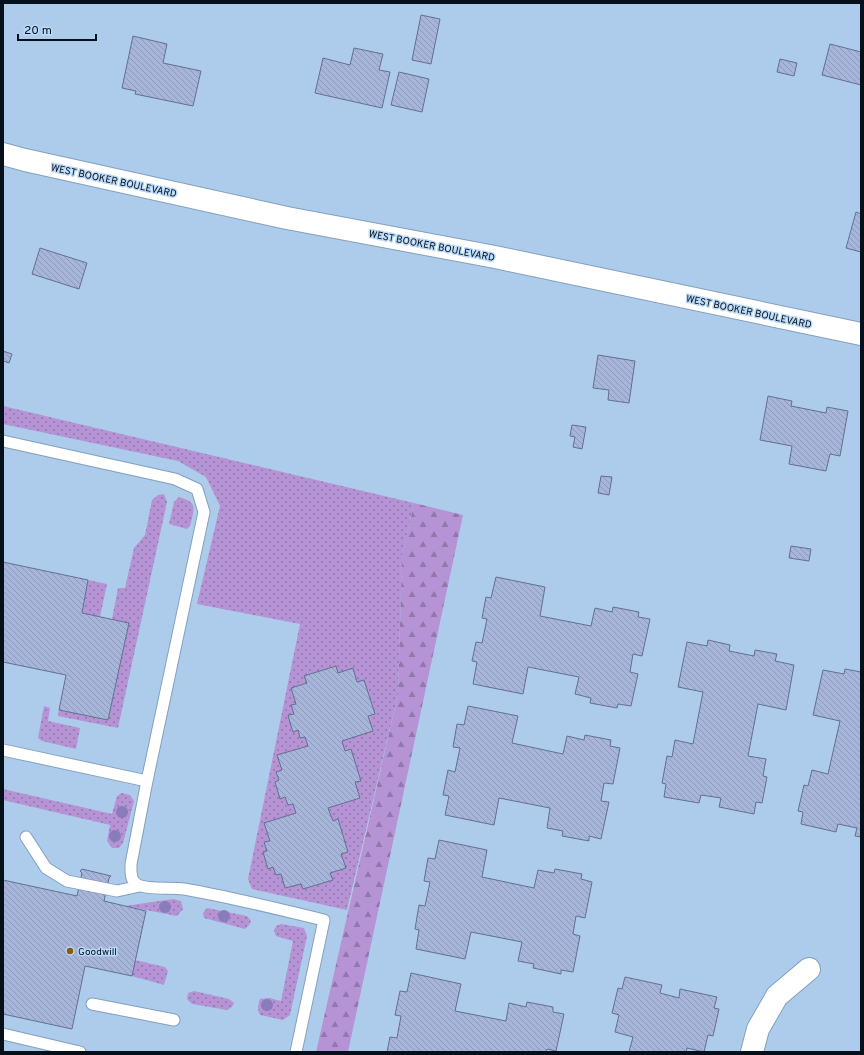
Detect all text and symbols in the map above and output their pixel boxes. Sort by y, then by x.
scale bar [18,16,96,42]
text: 20 m [24,23,52,39]
street label: WEST BOOKER BOULEVARD [50,162,178,201]
street label: WEST BOOKER BOULEVARD [368,228,496,265]
street label: WEST BOOKER BOULEVARD [685,293,813,332]
marker: Goodwill [65,946,75,956]
place label: Goodwill [78,946,117,959]

